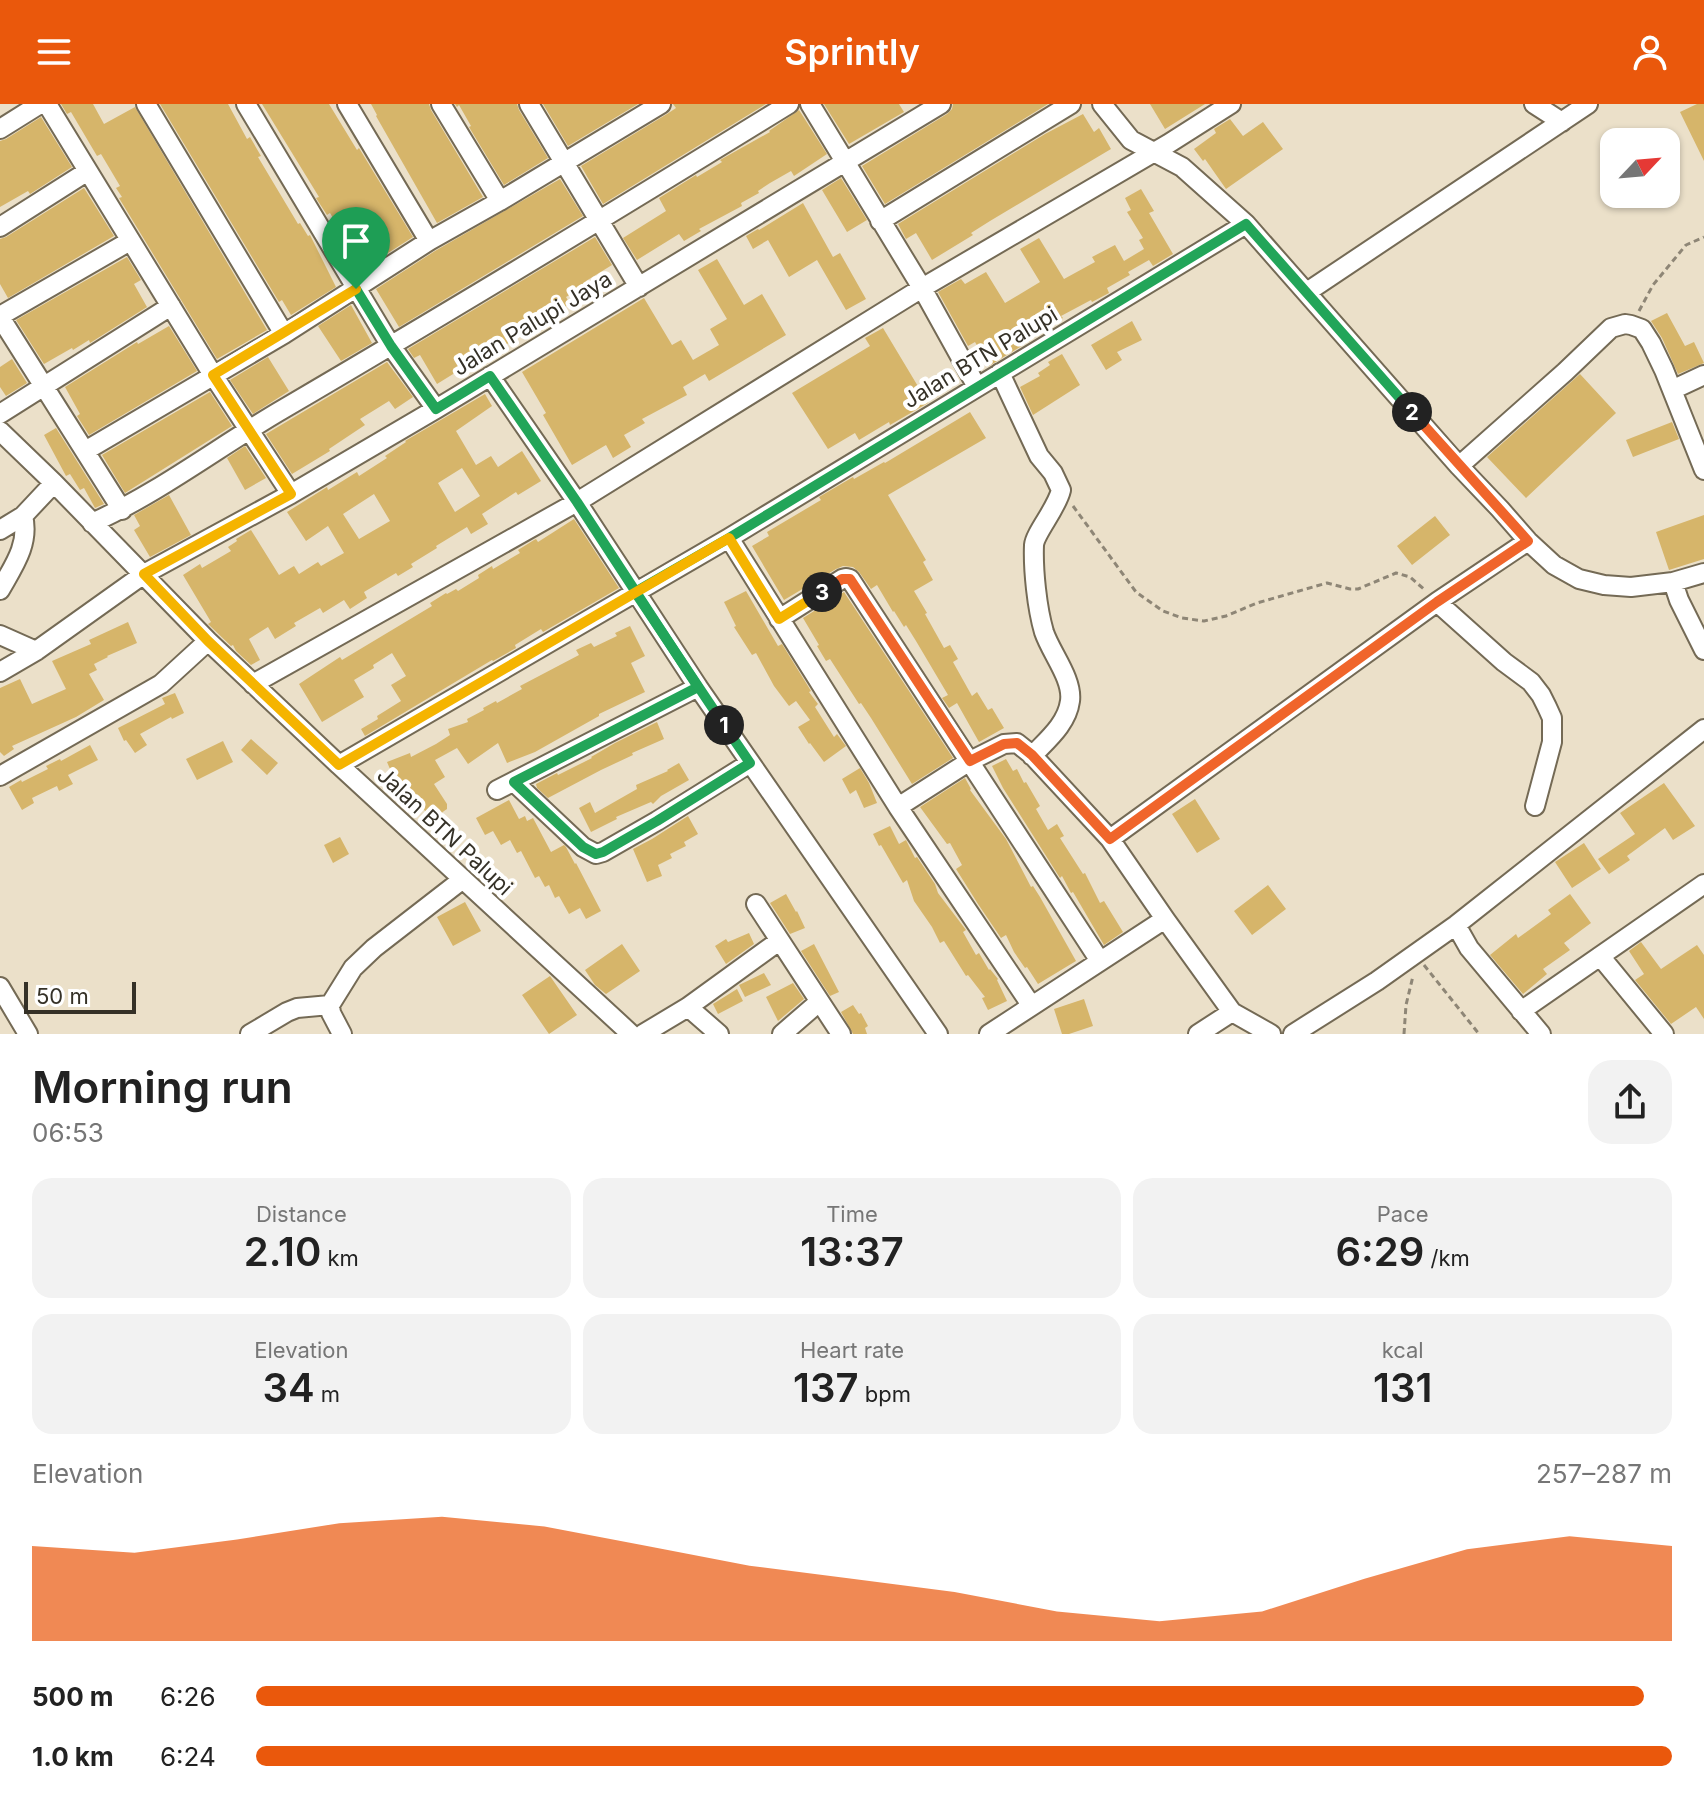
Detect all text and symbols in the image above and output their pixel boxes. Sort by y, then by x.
icon: menu [32,30,76,74]
text: Sprintly [784,30,920,74]
icon: person [1628,30,1672,74]
north arrow [1600,128,1680,208]
map controls [1600,128,1680,208]
pin [322,207,390,289]
icon: arrive [334,219,378,263]
street label: Jalan Palupi Jaya [448,265,616,381]
street label: Jalan BTN Palupi [898,301,1062,413]
pin: 2 [1392,392,1432,432]
text: 2 [1405,399,1419,425]
pin: 3 [802,572,842,612]
text: 3 [815,579,829,605]
pin: 1 [704,705,744,745]
text: 1 [719,712,729,738]
street label: Jalan BTN Palupi [372,762,518,900]
scale bar [24,978,136,1014]
text: 50 m [36,983,89,1009]
text: Morning run [32,1060,293,1114]
button: share [1588,1060,1672,1144]
text: 06:53 [32,1117,104,1148]
text: Distance [256,1201,347,1227]
text: Time [826,1201,878,1227]
text: Pace [1377,1201,1429,1227]
text: 2.10 [244,1227,321,1276]
text: 13:37 [800,1227,904,1276]
text: 6:29 [1336,1227,1424,1276]
text: km [321,1245,359,1271]
text: /km [1424,1245,1470,1271]
text: Elevation [254,1337,348,1363]
text: Heart rate [800,1337,904,1363]
text: kcal [1382,1337,1424,1363]
text: 34 [263,1363,315,1412]
text: 137 [793,1363,859,1412]
text: 131 [1373,1363,1432,1412]
text: m [315,1381,340,1407]
text: bpm [859,1381,911,1407]
text: Elevation [32,1458,143,1489]
text: 257–287 m [1536,1458,1672,1489]
text: 500 m [32,1681,114,1712]
text: 6:26 [160,1681,216,1712]
text: 1.0 km [32,1741,114,1772]
text: 6:24 [160,1741,216,1772]

